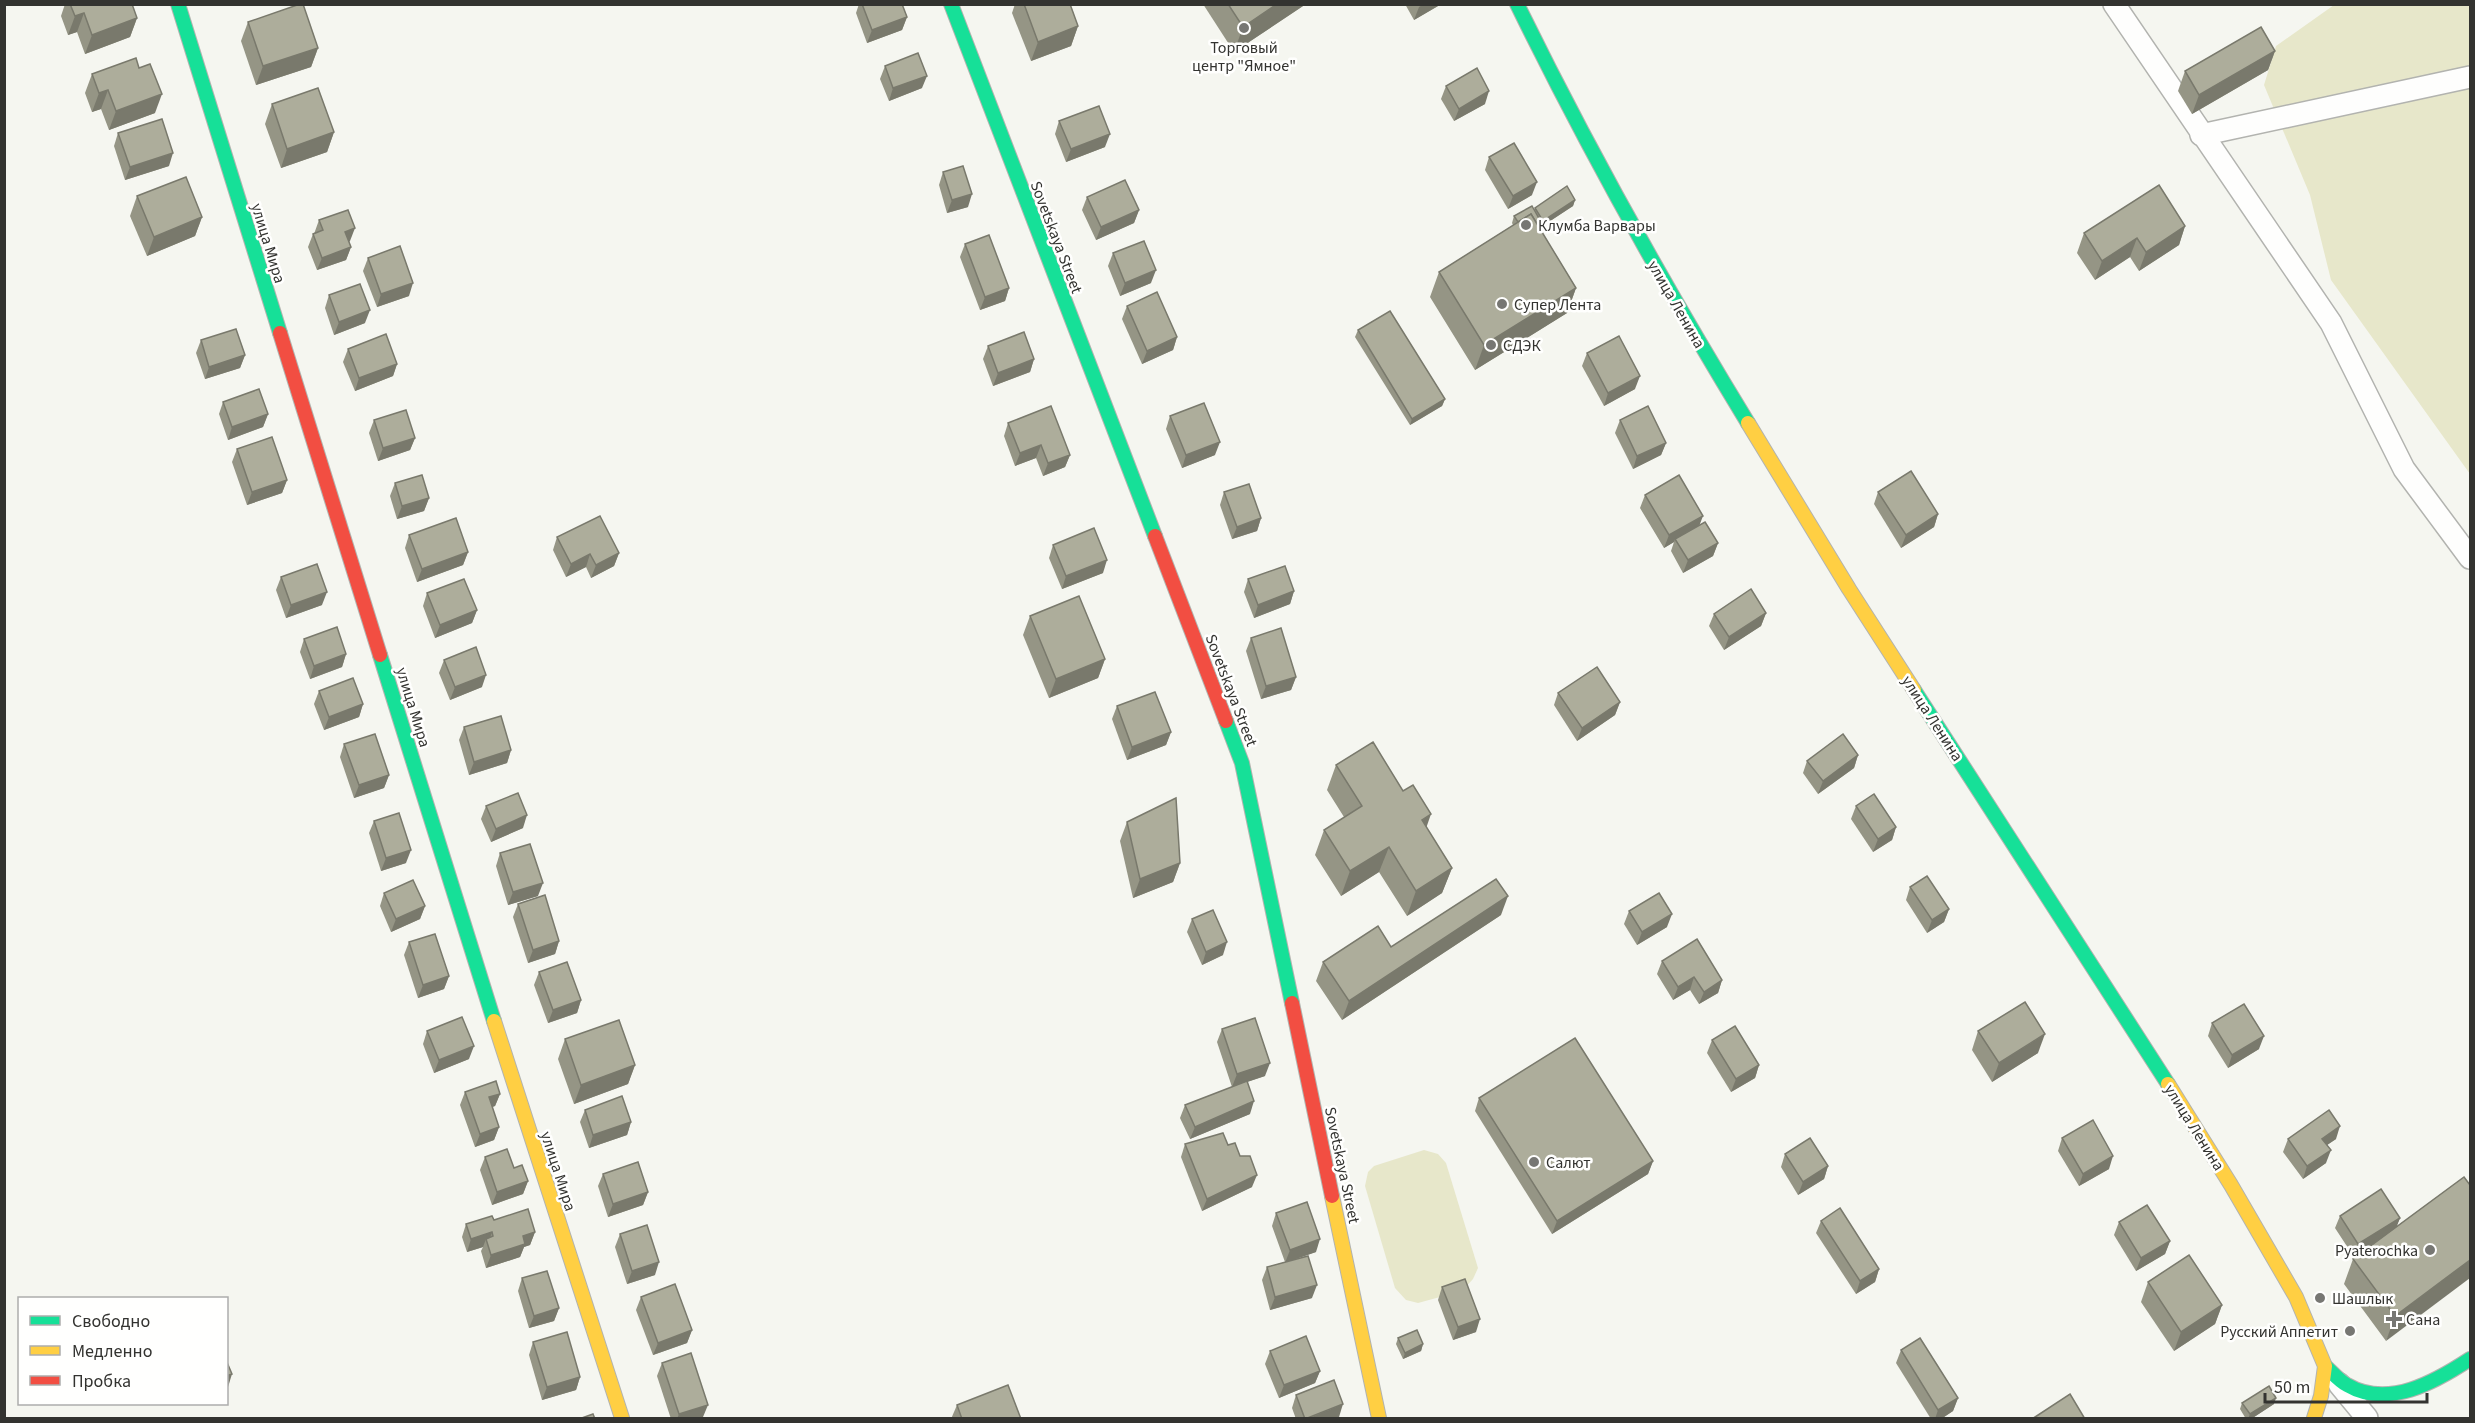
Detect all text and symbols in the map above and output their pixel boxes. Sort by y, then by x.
marker: Торговый центр "Ямное" [1237,21,1251,35]
place label: Торговый центр "Ямное" [1192,37,1296,77]
street label: Sovetskaya Street [1025,178,1088,297]
street label: улица Мира [245,201,291,286]
place label: Клумба Варвары [1538,215,1656,237]
marker: Клумба Варвары [1519,218,1533,232]
street label: улица Ленина [1642,256,1710,353]
place label: Супер Лента [1514,294,1601,316]
marker: Супер Лента [1495,297,1509,311]
place label: СДЭК [1503,335,1541,357]
marker: СДЭК [1484,338,1498,352]
street label: Sovetskaya Street [1200,631,1263,750]
street label: улица Мира [390,665,436,750]
street label: улица Ленина [1896,671,1968,766]
street label: улица Ленина [2159,1080,2230,1175]
street label: Sovetskaya Street [1319,1105,1365,1226]
street label: улица Мира [535,1129,581,1214]
place label: Салют [1546,1152,1591,1174]
marker: Салют [1527,1155,1541,1169]
place label: Pyaterochka [2335,1240,2418,1262]
marker: Pyaterochka [2423,1243,2437,1257]
place label: Шашлык [2332,1288,2393,1310]
marker: Шашлык [2313,1291,2327,1305]
legend [18,1297,228,1405]
text: Свободно [72,1309,150,1334]
place label: Сана [2406,1309,2440,1331]
marker: Сана [2387,1312,2401,1326]
place label: Русский Аппетит [2220,1321,2338,1343]
marker: Русский Аппетит [2343,1324,2357,1338]
text: Медленно [72,1339,152,1364]
scale bar [2265,1366,2427,1404]
text: Пробка [72,1369,131,1394]
text: 50 m [2274,1375,2310,1400]

